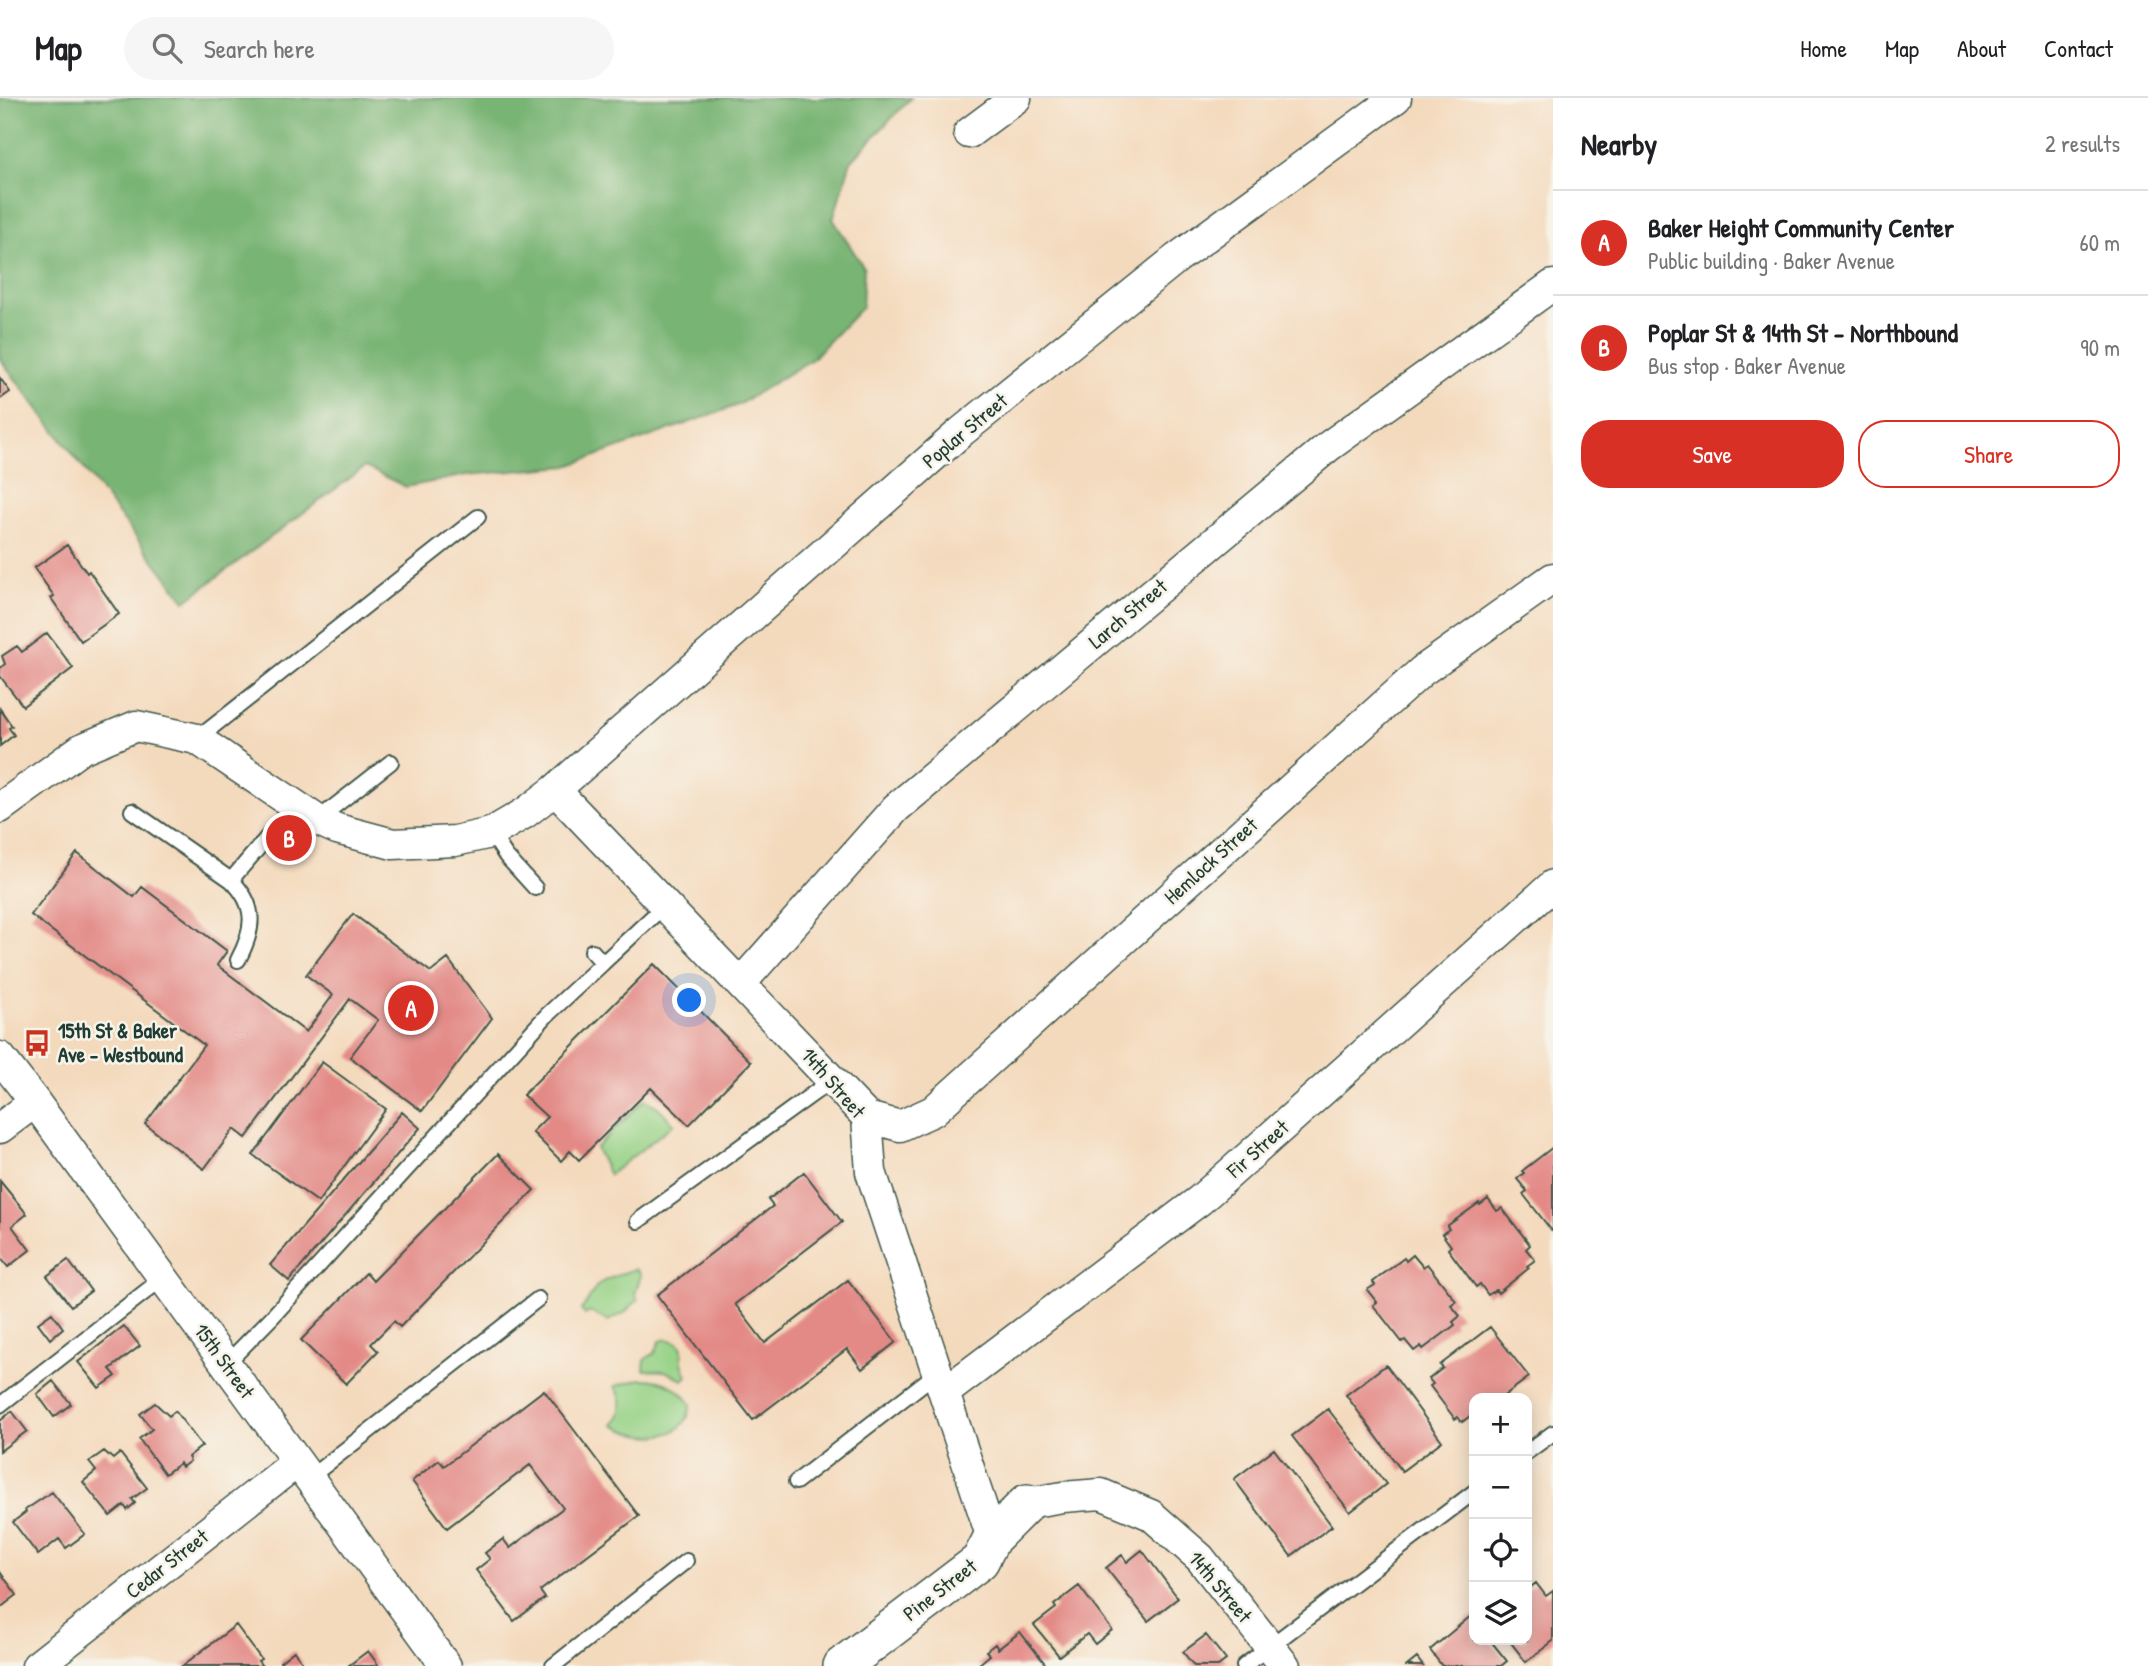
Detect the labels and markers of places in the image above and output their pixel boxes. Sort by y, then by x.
pin: B [266,812,312,864]
pin: A [388,982,434,1034]
place label: 15th St & Baker Ave - Westbound [58,1016,184,1069]
bus stop icon: 15th St & Baker Ave - Westbound [22,1028,52,1058]

